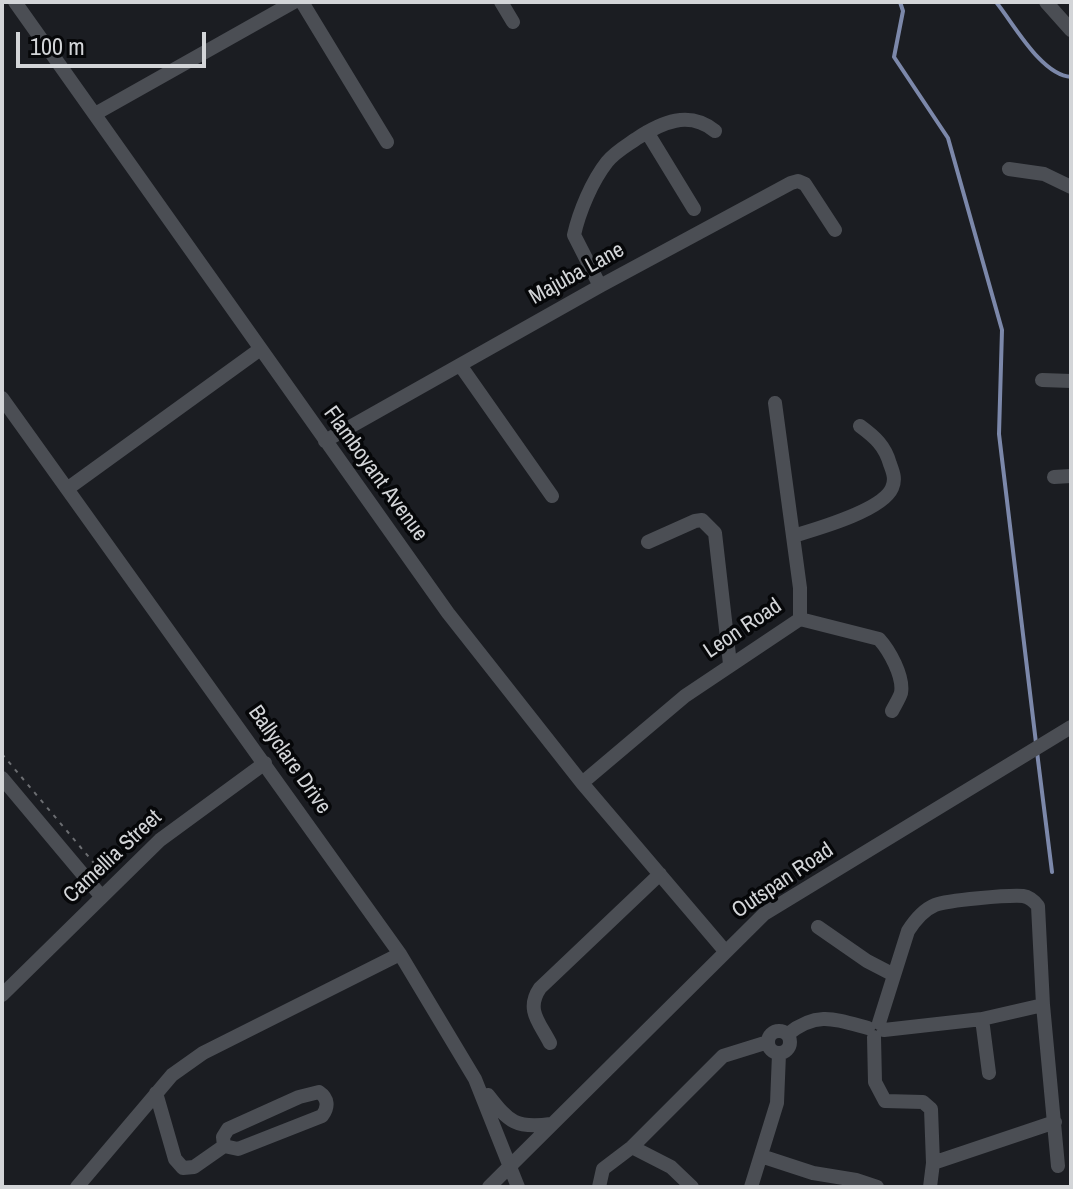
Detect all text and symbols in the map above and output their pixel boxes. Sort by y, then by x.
scale bar [20,16,210,66]
text: 100 m [30,30,85,62]
street label: Majuba Lane [525,237,629,311]
street label: Flamboyant Avenue [317,401,433,547]
street label: Leon Road [699,593,787,665]
street label: Ballyclare Drive [242,701,336,819]
street label: Camellia Street [59,805,167,909]
street label: Outspan Road [727,838,839,924]

